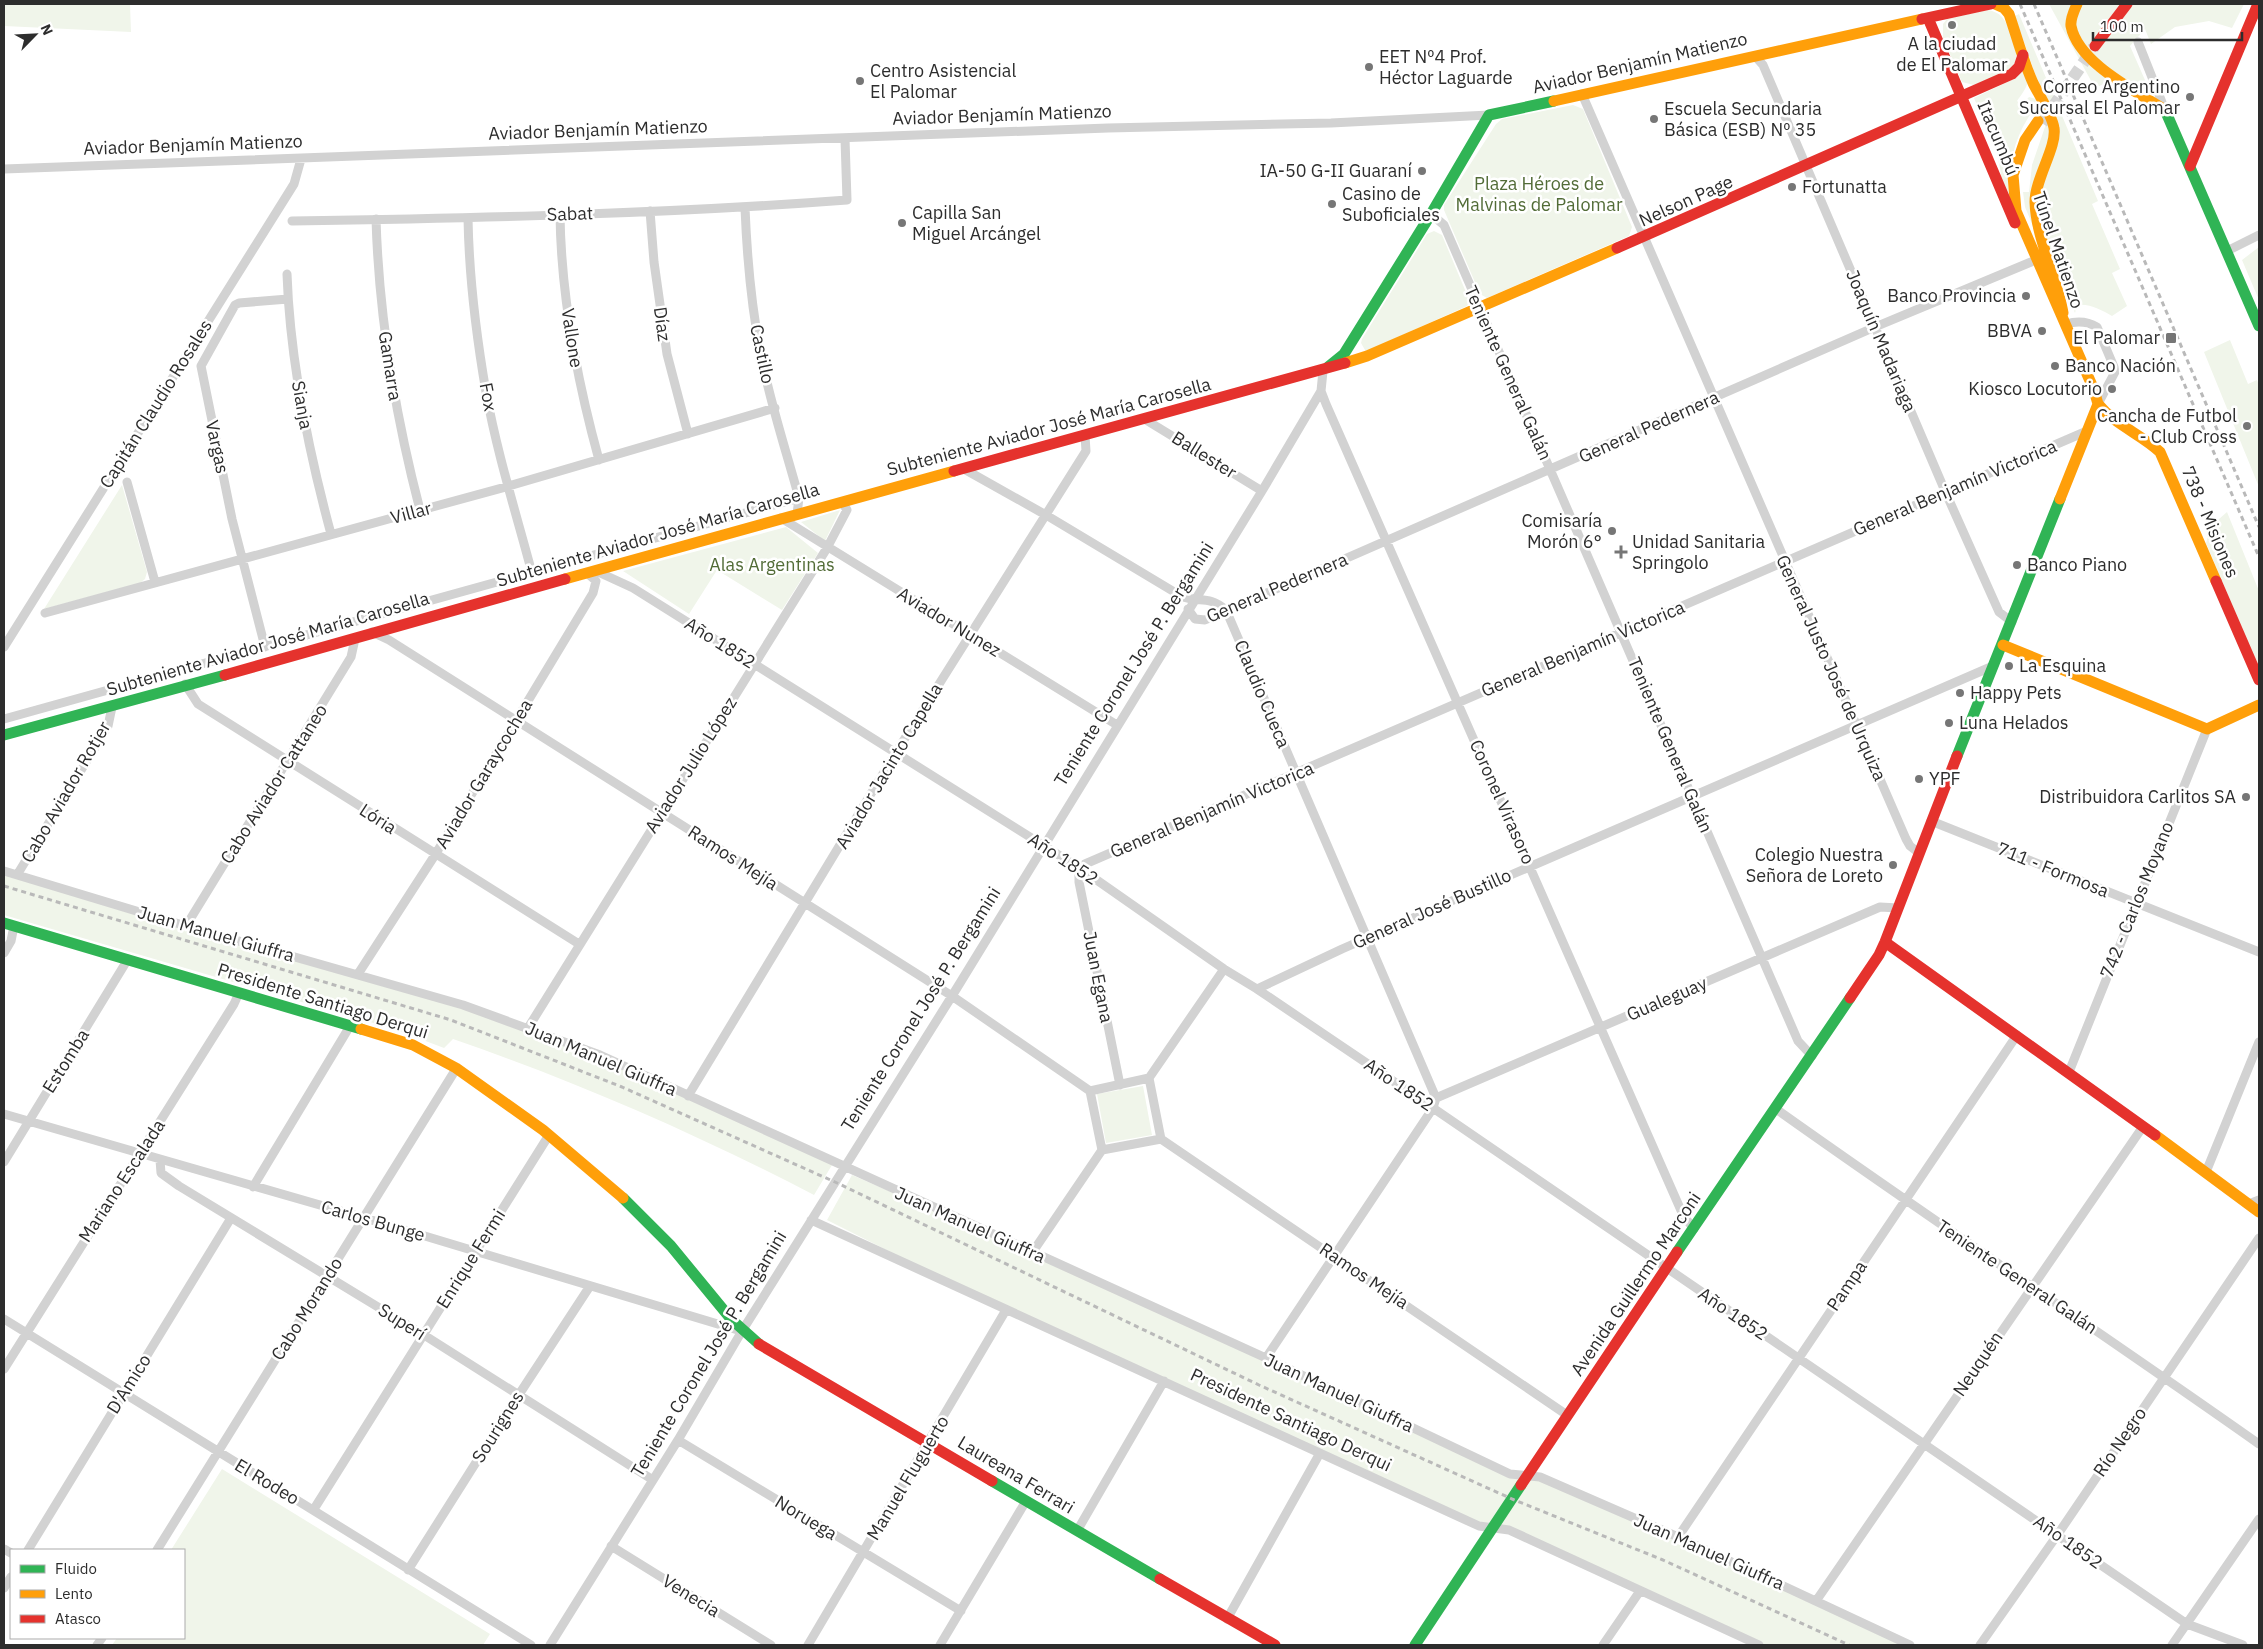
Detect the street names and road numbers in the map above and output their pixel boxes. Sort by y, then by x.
street label: Aviador Benjamín Matienzo [1530,27,1749,98]
street label: Itacumbú [1972,97,2024,179]
street label: Aviador Benjamín Matienzo [892,99,1112,130]
street label: Aviador Benjamín Matienzo [488,114,708,145]
street label: Aviador Benjamín Matienzo [83,129,303,160]
street label: Nelson Page [1635,170,1736,231]
street label: Túnel Matienzo [2028,188,2089,311]
street label: Sabat [546,201,594,226]
street label: Joaquín Madariaga [1841,266,1922,416]
street label: Teniente General Galán [1460,282,1557,464]
street label: Díaz [649,305,676,343]
street label: Vallone [556,307,589,369]
street label: Capitán Claudio Rosales [94,315,217,492]
street label: Castillo [745,322,780,386]
street label: Gamarra [374,329,407,403]
street label: Subteniente Aviador José María Carosella [884,372,1214,481]
street label: Sianja [287,379,318,431]
street label: Fox [474,381,503,413]
street label: General Pedernera [1575,385,1723,468]
street label: Vargas [201,418,234,476]
street label: Ballester [1168,426,1241,484]
street label: General Benjamín Victorica [1849,434,2060,541]
street label: 738 - Misiones [2177,462,2244,581]
street label: Subteniente Aviador José María Carosella [494,477,822,592]
street label: Villar [388,496,434,529]
street label: Teniente Coronel José P. Bergamini [1049,537,1218,790]
street label: General Pedernera [1203,547,1351,628]
street label: General Justo José de Urquiza [1771,551,1892,785]
street label: Aviador Nunez [893,582,1005,662]
street label: Subteniente Aviador José María Carosella [104,586,432,701]
street label: General Benjamín Victorica [1477,595,1688,702]
street label: Año 1852 [681,612,760,673]
street label: Claudio Cueca [1229,636,1296,752]
street label: Teniente General Galán [1623,653,1718,836]
street label: Aviador Jacinto Capella [830,678,947,853]
street label: Aviador Julio López [639,692,742,837]
street label: Aviador Garaycochea [430,694,538,853]
street label: Cabo Aviador Cattaneo [215,700,332,868]
street label: Cabo Aviador Rotjer [16,717,116,867]
street label: Coronel Virasoro [1465,736,1540,868]
street label: General Benjamín Victorica [1106,756,1317,863]
street label: Lória [355,798,401,839]
street label: 742 - Carlos Moyano [2095,818,2178,981]
street label: Ramos Mejía [684,820,783,895]
street label: Año 1852 [1024,827,1103,890]
street label: 711 - Formosa [1994,837,2113,903]
street label: General José Bustillo [1349,863,1515,954]
street label: Teniente Coronel José P. Bergamini [836,882,1005,1135]
street label: Juan Manuel Giuffra [135,900,298,967]
street label: Juan Egana [1078,929,1119,1025]
street label: Presidente Santiago Derqui [215,957,431,1044]
street label: Gualeguay [1623,971,1711,1026]
street label: Juan Manuel Giuffra [522,1016,681,1101]
street label: Estomba [37,1024,94,1097]
street label: Año 1852 [1360,1053,1439,1116]
street label: Mariano Escalada [73,1115,170,1247]
street label: Juan Manuel Giuffra [891,1181,1049,1268]
street label: Avenida Guillermo Marconi [1565,1187,1706,1380]
street label: Carlos Bunge [319,1195,428,1246]
street label: Enrique Fermi [431,1205,510,1313]
street label: Teniente General Galán [1933,1214,2102,1339]
street label: Teniente Coronel José P. Bergamini [626,1226,791,1481]
street label: Ramos Mejía [1315,1237,1414,1314]
street label: Cabo Morando [266,1253,347,1365]
street label: Pampa [1821,1256,1872,1315]
street label: Año 1852 [1694,1282,1773,1345]
street label: Superí [374,1298,431,1345]
street label: Neuquén [1947,1327,2008,1401]
street label: Juan Manuel Giuffra [1261,1348,1418,1437]
street label: D'Amico [101,1350,156,1418]
street label: Presidente Santiago Derqui [1187,1363,1395,1476]
street label: Sourignes [467,1387,529,1467]
street label: Río Negro [2088,1403,2151,1481]
street label: Manuel Fluguerto [861,1411,954,1544]
street label: Laureana Ferrari [954,1431,1079,1518]
street label: El Rodeo [231,1453,304,1510]
street label: Noruega [771,1490,842,1545]
street label: Juan Manuel Giuffra [1630,1508,1788,1595]
street label: Año 1852 [2029,1509,2107,1574]
street label: Venecia [658,1569,725,1622]

